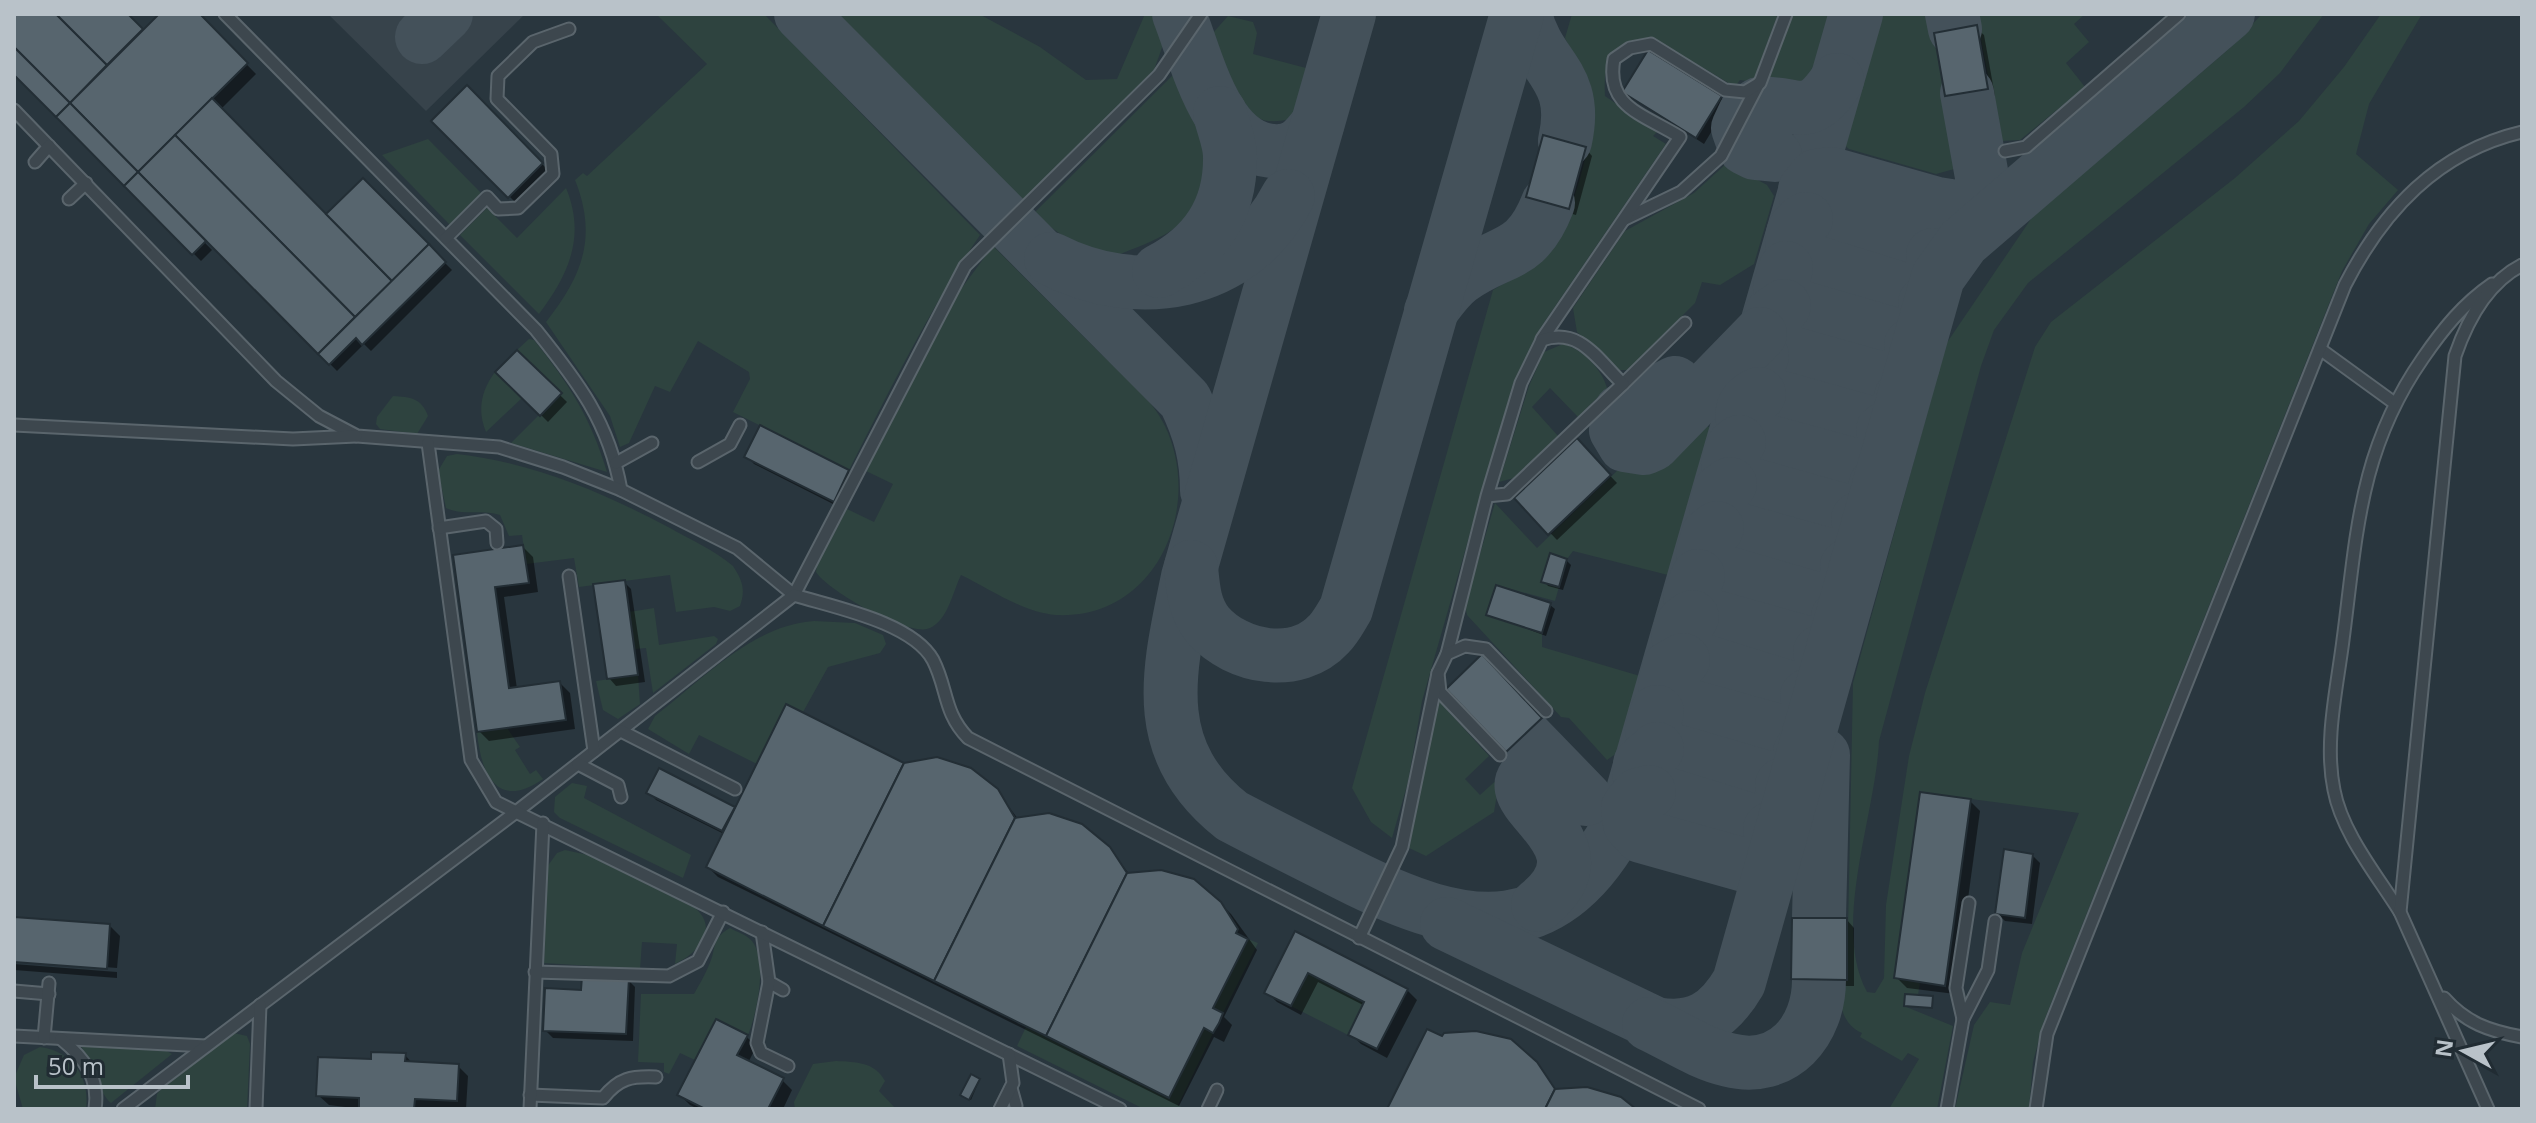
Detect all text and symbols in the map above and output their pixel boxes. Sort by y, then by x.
north arrow [2424,1011,2504,1091]
text: N [2427,1037,2459,1059]
scale bar [36,1039,188,1089]
text: 50 m [48,1049,104,1082]

